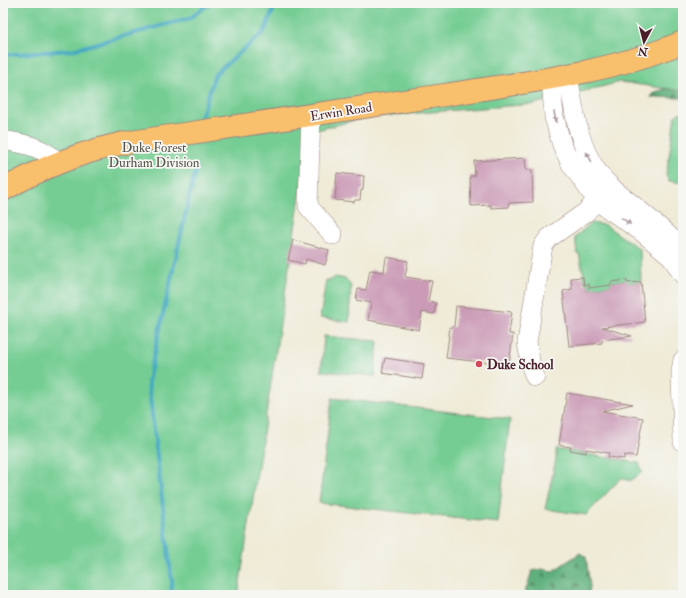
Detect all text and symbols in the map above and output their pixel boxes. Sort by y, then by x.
north arrow [624,22,664,62]
text: N [636,44,650,59]
street label: Erwin Road [309,99,374,125]
one-way arrow [552,111,558,123]
park label: Duke Forest Durham Division [109,140,200,171]
one-way arrow [586,151,593,163]
one-way arrow [621,217,631,225]
place label: Duke School [487,357,554,373]
marker: Duke School [474,359,484,369]

